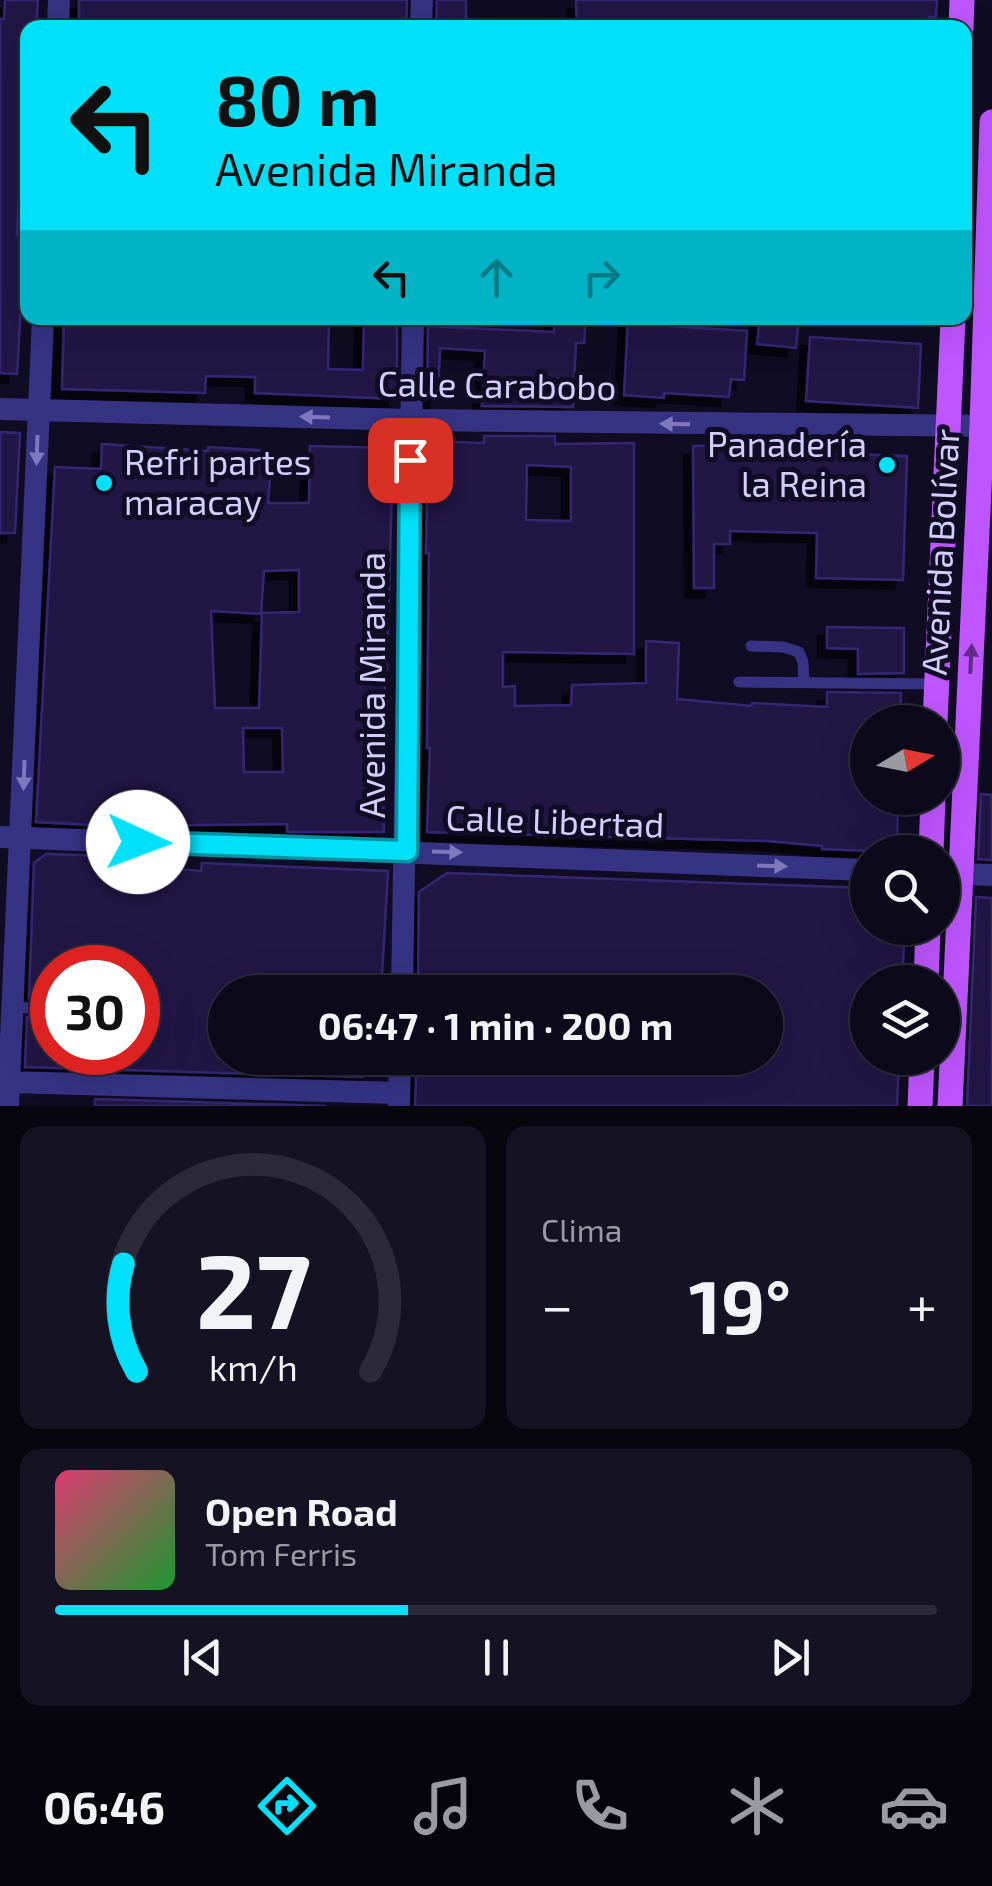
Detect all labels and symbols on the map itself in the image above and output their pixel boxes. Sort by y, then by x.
street label: Calle Carabobo [377,361,617,407]
one-way arrow [298,409,330,425]
one-way arrow [658,416,690,432]
pin [368,418,453,503]
place label: Panadería la Reina [707,422,867,504]
street label: Avenida Bolívar [912,428,966,676]
one-way arrow [29,434,45,466]
place label: Refri partes maracay [124,440,312,522]
marker: Panadería la Reina [876,454,898,476]
marker: Refri partes maracay [93,472,115,494]
street label: Avenida Miranda [350,552,392,818]
one-way arrow [963,642,979,674]
north arrow [850,705,960,815]
one-way arrow [16,759,32,791]
position arrow [86,790,190,894]
street label: Calle Libertad [445,795,665,845]
one-way arrow [432,845,464,861]
one-way arrow [756,858,788,874]
speed limit sign: 30 [30,945,160,1075]

